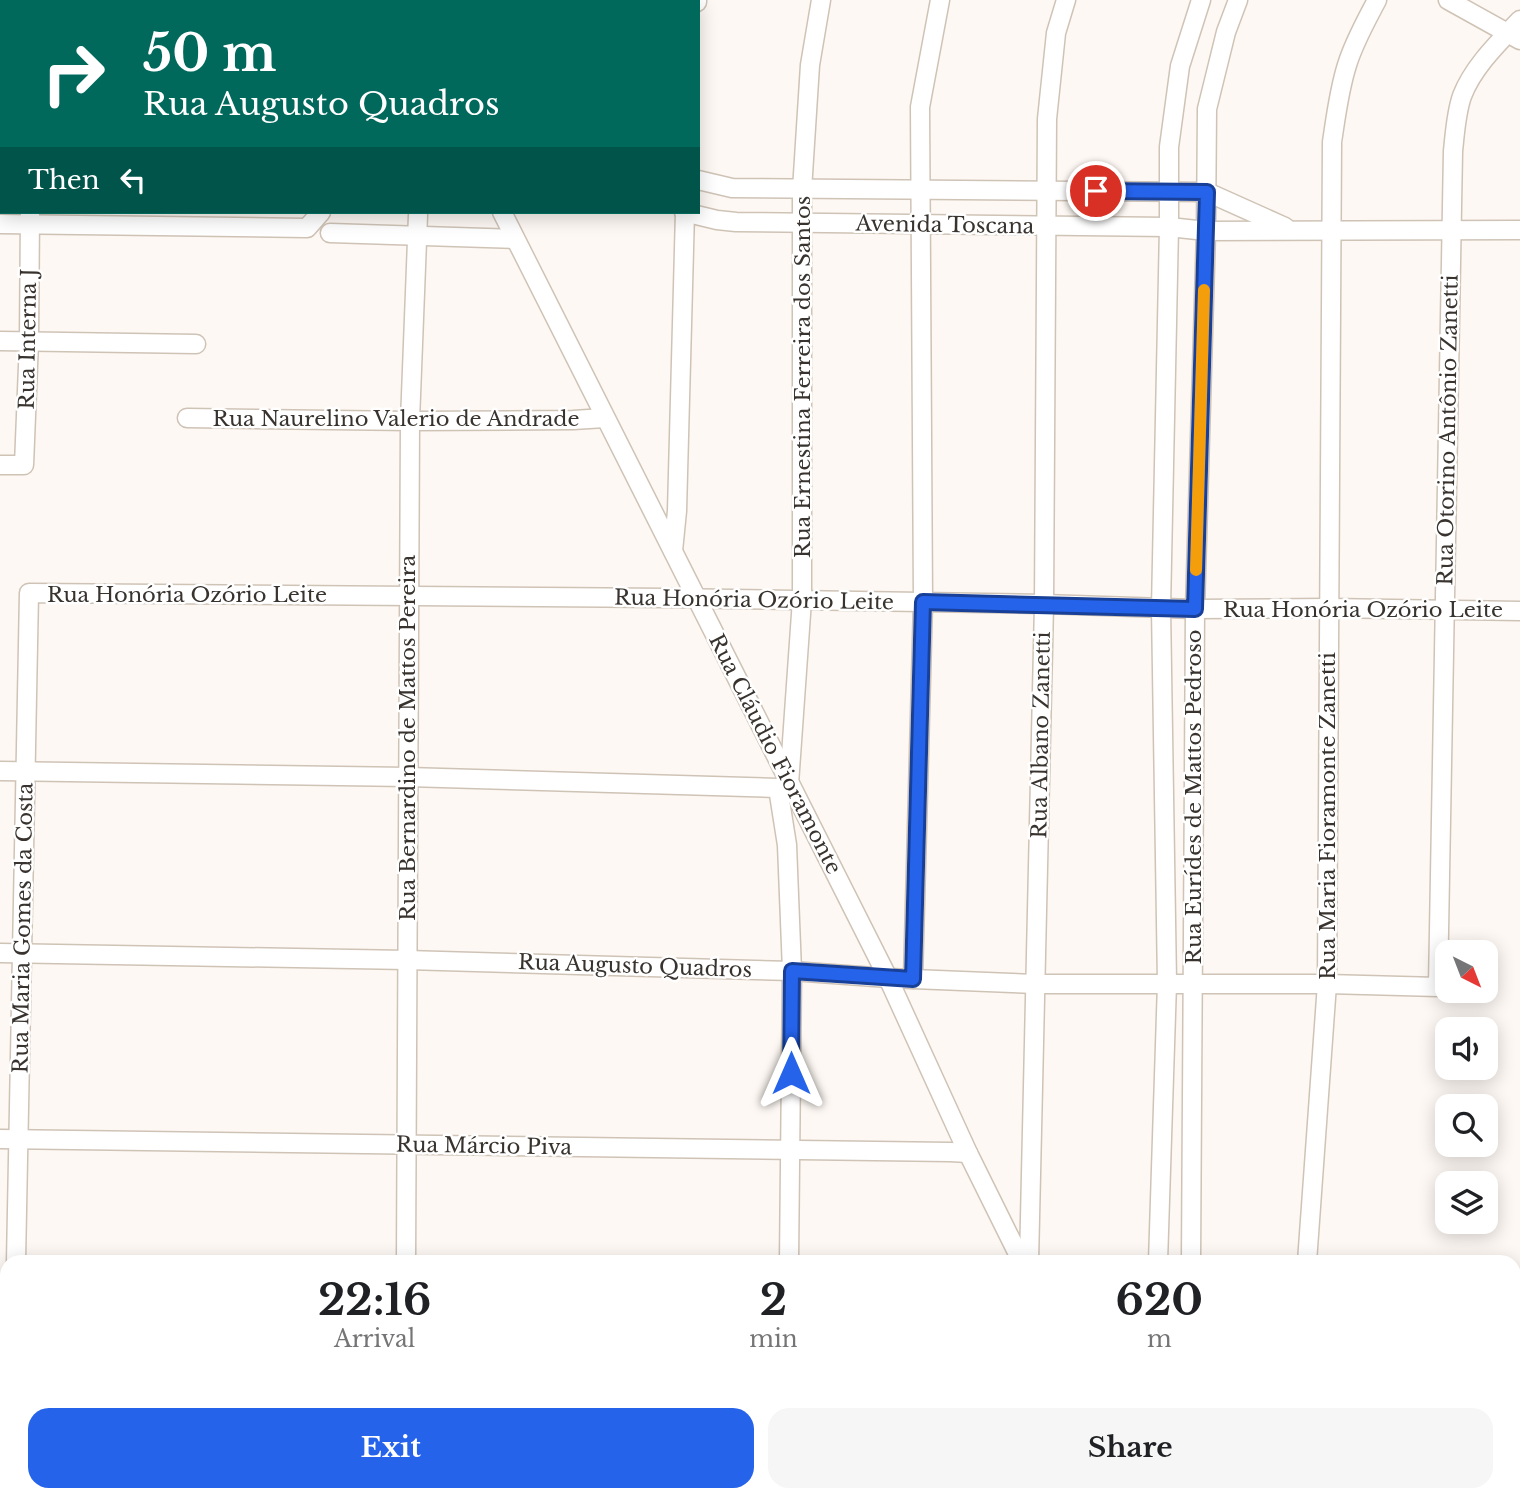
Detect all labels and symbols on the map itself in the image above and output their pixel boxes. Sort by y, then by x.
pin [1066,161,1126,221]
street label: Rua Ernestina Ferreira dos Santos [790,196,816,558]
street label: Avenida Toscana [854,210,1035,240]
street label: Rua Interna J [14,268,42,410]
street label: Rua Otorino Antônio Zanetti [1432,274,1464,586]
street label: Rua Naurelino Valerio de Andrade [212,406,580,432]
street label: Rua Bernardino de Mattos Pereira [395,555,421,921]
street label: Rua Honória Ozório Leite [47,582,327,608]
street label: Rua Honória Ozório Leite [614,585,894,615]
street label: Rua Honória Ozório Leite [1223,597,1503,623]
street label: Rua Eurídes de Mattos Pedroso [1181,629,1207,965]
street label: Rua Cláudio Fioramonte [703,630,847,878]
street label: Rua Albano Zanetti [1026,631,1056,839]
street label: Rua Maria Fioramonte Zanetti [1315,652,1341,980]
street label: Rua Maria Gomes da Costa [7,782,39,1074]
north arrow [1435,940,1498,1003]
street label: Rua Augusto Quadros [518,949,752,983]
position arrow [754,1036,828,1110]
street label: Rua Márcio Piva [396,1131,573,1161]

